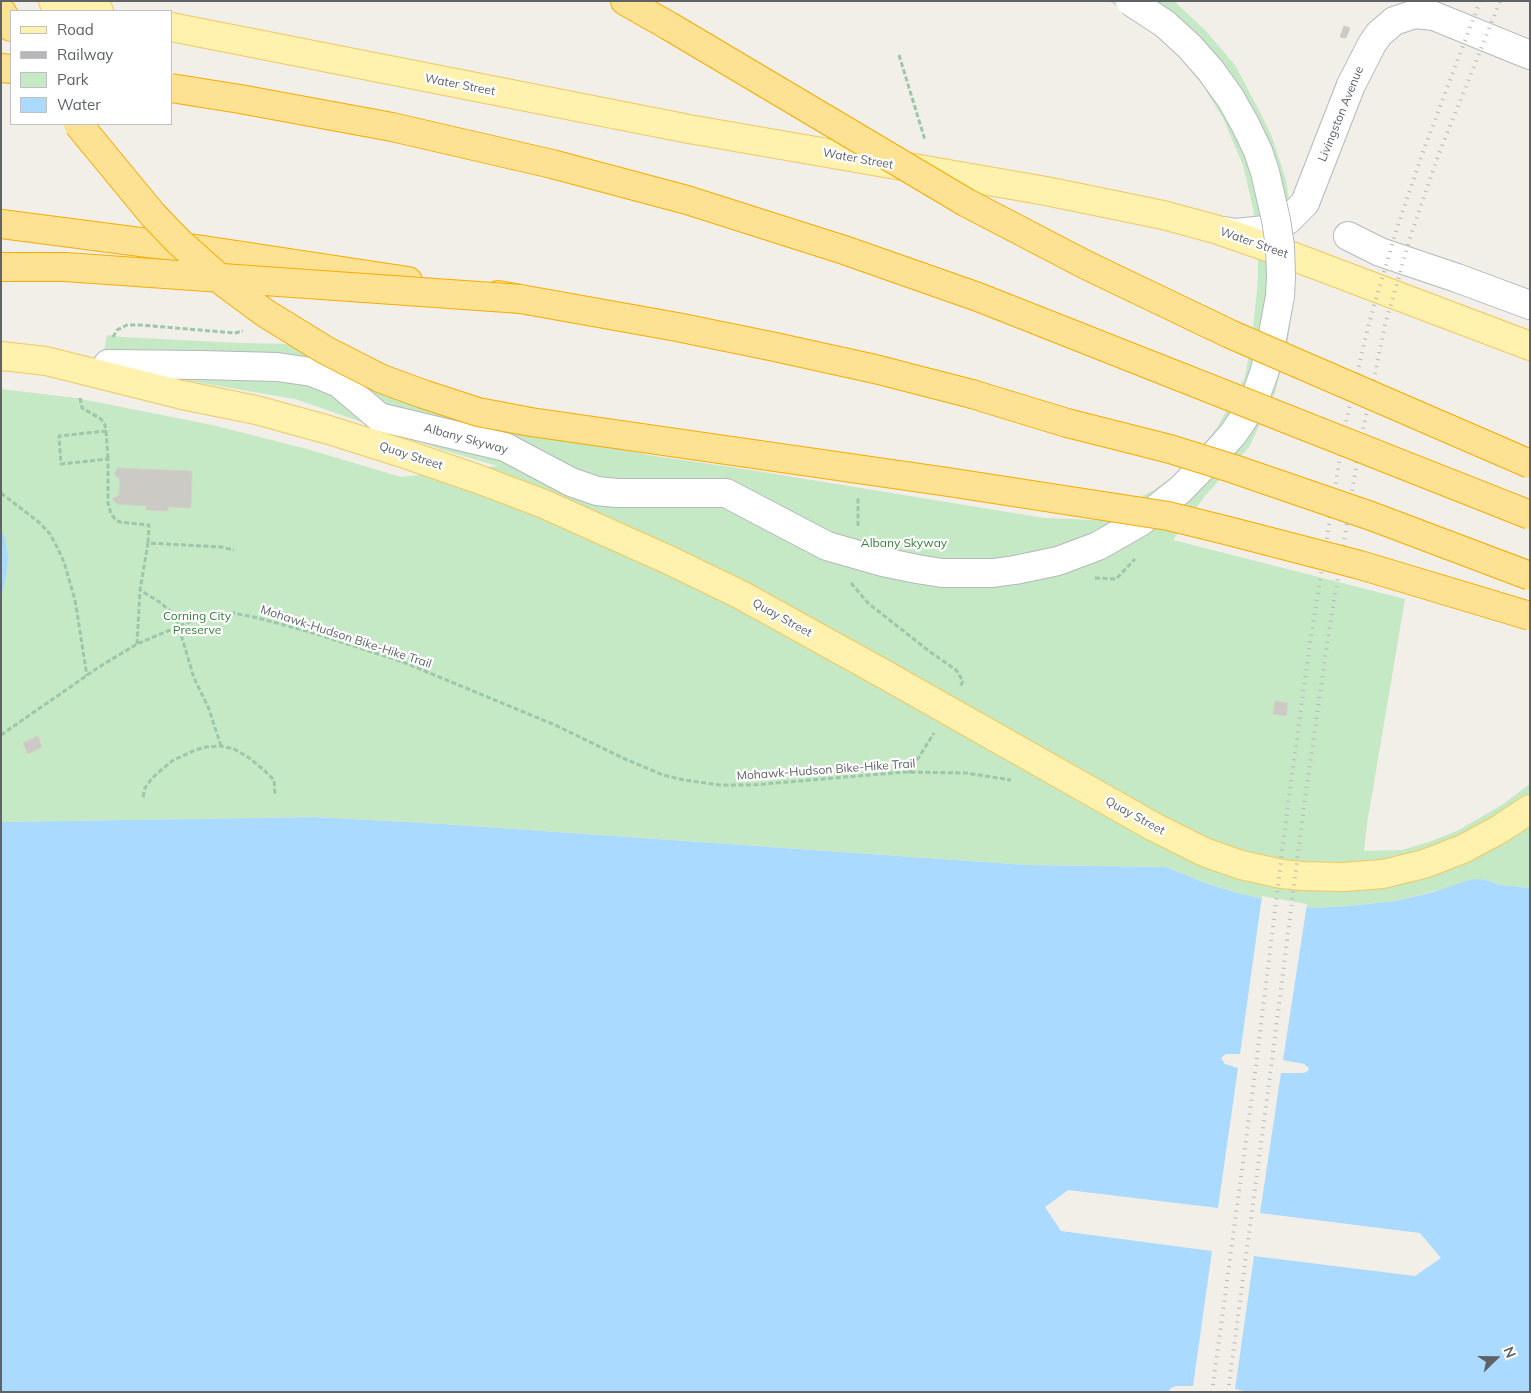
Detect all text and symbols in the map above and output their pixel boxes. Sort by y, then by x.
legend [10,10,172,125]
text: Road [57,20,94,39]
text: Railway [57,45,113,64]
street label: Livingston Avenue [1315,64,1367,164]
text: Park [57,70,89,89]
street label: Water Street [424,71,496,99]
text: Water [57,95,101,114]
street label: Water Street [822,146,894,172]
street label: Water Street [1218,225,1290,261]
street label: Albany Skyway [422,421,510,457]
street label: Quay Street [377,439,445,473]
park label: Albany Skyway [861,536,947,550]
street label: Quay Street [750,596,814,640]
street label: Mohawk-Hudson Bike-Hike Trail [259,602,433,672]
park label: Corning City Preserve [163,609,231,637]
street label: Mohawk-Hudson Bike-Hike Trail [736,757,916,783]
street label: Quay Street [1103,794,1167,838]
north arrow [1471,1333,1521,1383]
text: N [1500,1344,1520,1361]

